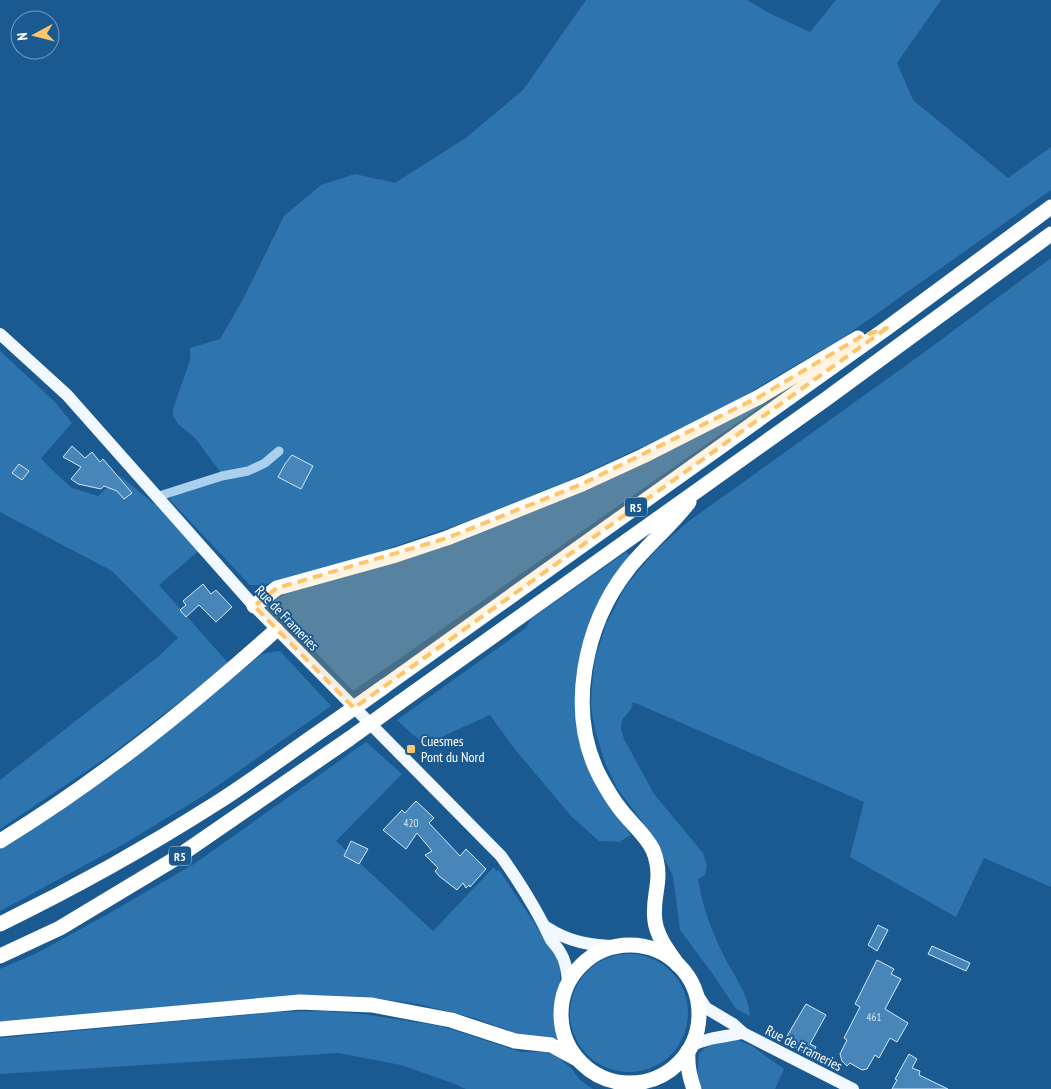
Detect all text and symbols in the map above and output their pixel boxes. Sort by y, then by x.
north arrow [10,10,60,60]
text: N [13,32,31,41]
road number: R5 [625,498,647,516]
street label: Rue de Frameries [251,582,323,655]
place label: Cuesmes Pont du Nord [421,732,485,766]
marker: Cuesmes Pont du Nord [405,743,417,755]
house number: 420 [404,816,418,830]
road number: R5 [169,846,191,866]
house number: 461 [867,1010,881,1024]
street label: Rue de Frameries [763,1021,846,1075]

